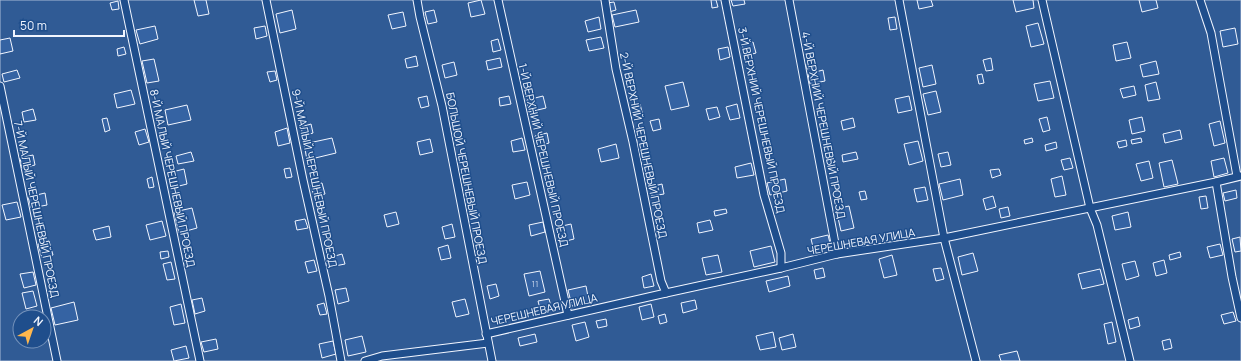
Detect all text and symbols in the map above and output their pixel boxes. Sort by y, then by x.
scale bar [14,12,124,38]
text: 50 m [20,17,47,34]
street label: 3-Й ВЕРХНИЙ ЧЕРЕШНЕВЫЙ ПРОЕЗД [735,26,789,214]
street label: 4-Й ВЕРХНИЙ ЧЕРЕШНЕВЫЙ ПРОЕЗД [799,30,849,220]
street label: 2-Й ВЕРХНИЙ ЧЕРЕШНЕВЫЙ ПРОЕЗД [617,51,671,239]
street label: 1-Й ВЕРХНИЙ ЧЕРЕШНЕВЫЙ ПРОЕЗД [516,62,572,248]
street label: 9-Й МАЛЫЙ ЧЕРЕШНЕВЫЙ ПРОЕЗД [289,87,341,269]
street label: 8-Й МАЛЫЙ ЧЕРЕШНЕВЫЙ ПРОЕЗД [147,88,199,268]
street label: БОЛЬШОЙ ЧЕРЕШНЕВЫЙ ПРОЕЗД [443,91,491,265]
street label: 7-Й МАЛЫЙ ЧЕРЕШНЕВЫЙ ПРОЕЗД [11,119,63,299]
street label: ЧЕРЕШНЕВАЯ УЛИЦА [806,224,916,258]
house number: 11 [531,277,539,290]
street label: ЧЕРЕШНЕВАЯ УЛИЦА [489,289,599,329]
north arrow [12,309,52,349]
text: N [31,313,47,329]

